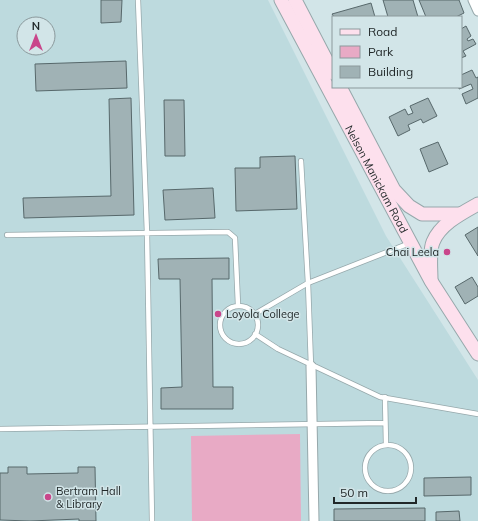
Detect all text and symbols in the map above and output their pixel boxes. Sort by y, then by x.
north arrow [16,16,56,56]
legend [332,16,462,88]
text: N [32,19,40,33]
text: Road [368,24,397,39]
text: Park [368,44,394,59]
text: Building [368,64,413,79]
street label: Nelson Manickam Road [342,123,411,235]
place label: Chai Leela [386,245,439,259]
marker: Chai Leela [442,247,452,257]
place label: Loyola College [226,307,300,321]
marker: Loyola College [213,309,223,319]
scale bar [334,479,416,505]
place label: Bertram Hall & Library [56,484,121,511]
text: 50 m [340,485,368,500]
marker: Bertram Hall & Library [43,492,53,502]

